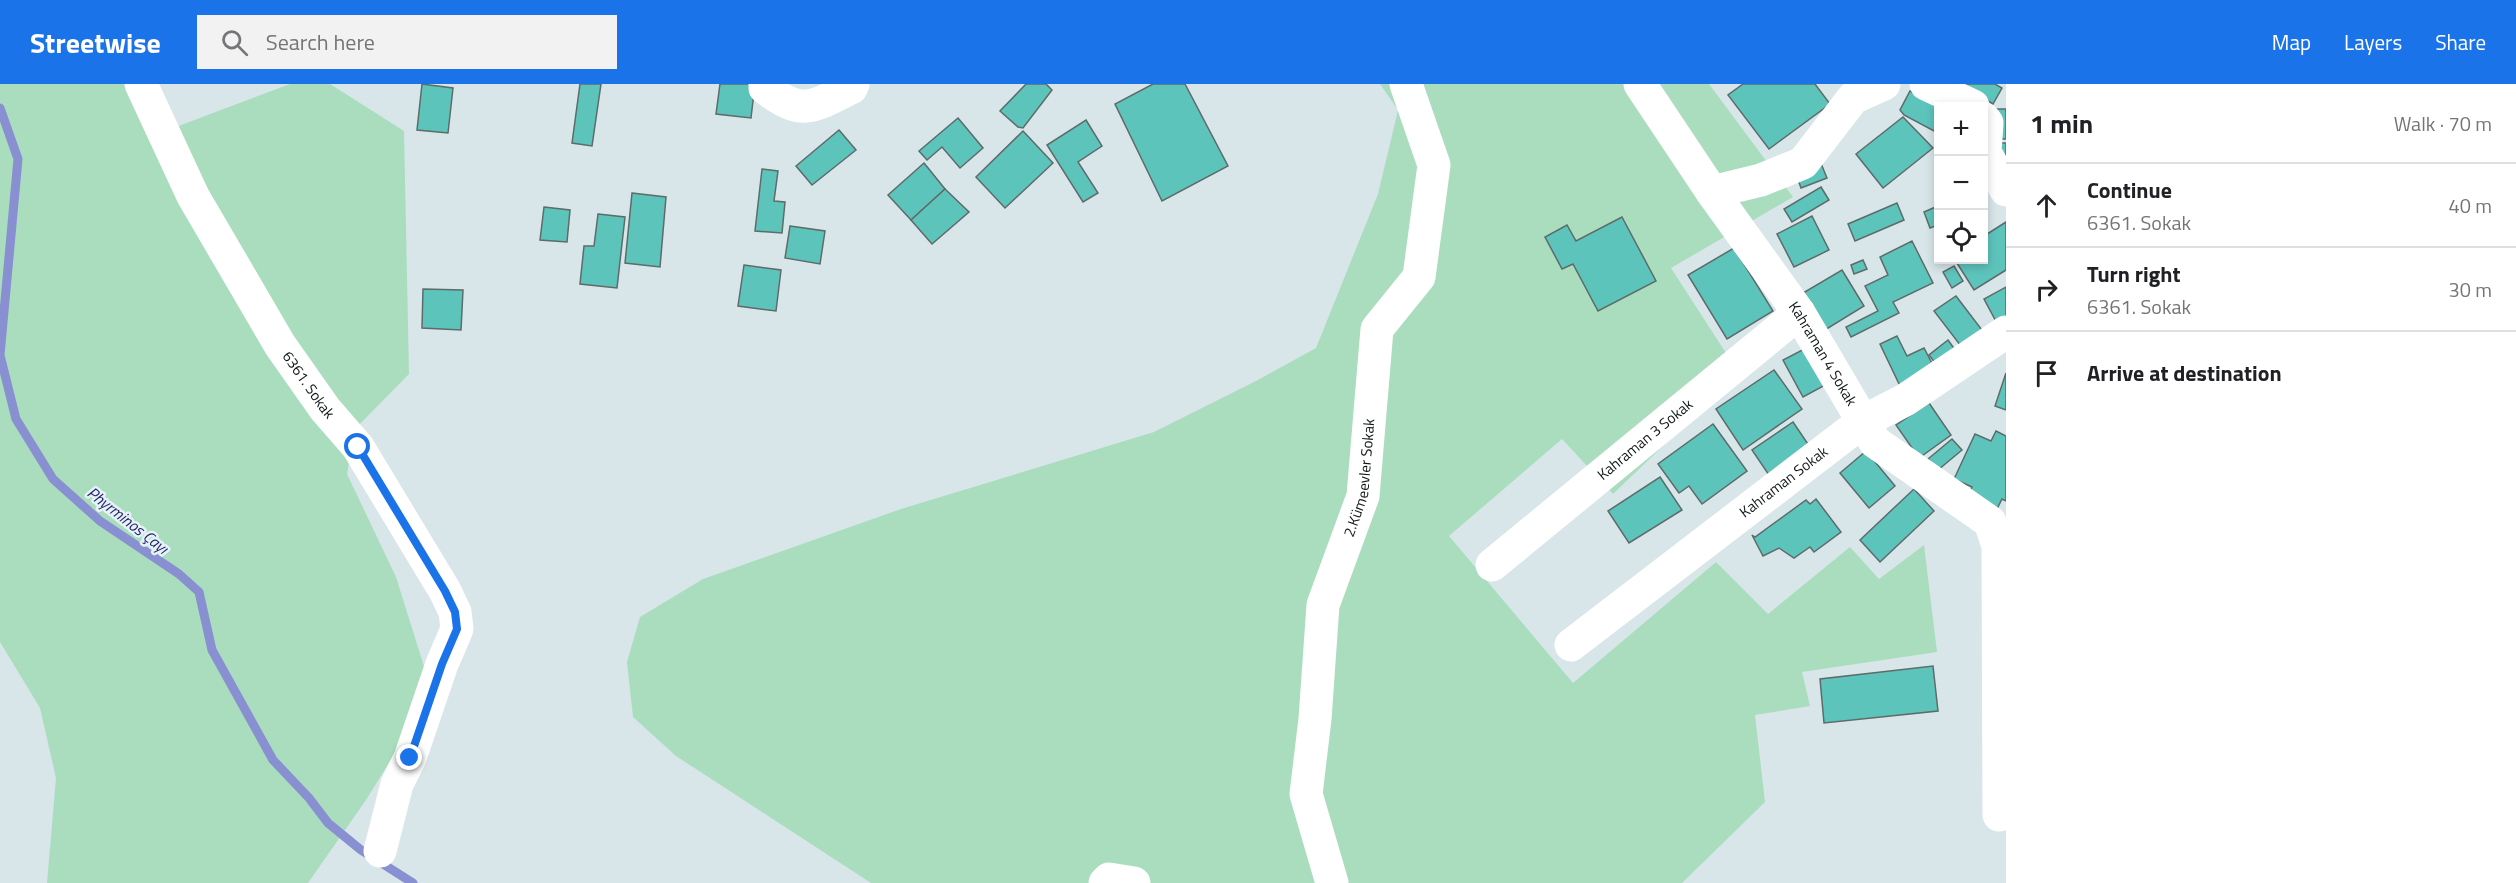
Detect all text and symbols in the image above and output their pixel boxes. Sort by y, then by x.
search box [197,15,617,69]
text: Streetwise [30,21,161,64]
text: Search here [266,25,375,59]
icon: search [218,26,251,59]
text: Map [2272,26,2311,58]
text: Layers [2344,26,2402,58]
text: Share [2435,26,2486,58]
map controls [1934,102,1988,264]
button: + [1934,102,1988,156]
text: 1 min [2030,104,2093,143]
text: Walk · 70 m [2394,108,2492,139]
button: − [1934,156,1988,210]
text: Continue [2087,173,2172,207]
icon: ahead [2030,189,2063,222]
text: 40 m [2448,190,2492,221]
text: 6361. Sokak [2087,207,2191,238]
button: locate [1934,210,1988,264]
text: Turn right [2087,257,2181,291]
icon: right [2030,273,2063,306]
text: 30 m [2448,274,2492,305]
text: 6361. Sokak [2087,291,2191,322]
street label: Kahraman 4 Sokak [1783,296,1863,410]
street label: 6361. Sokak [277,346,340,424]
text: Arrive at destination [2087,356,2282,390]
icon: arrive [2030,357,2063,390]
street label: Kahraman 3 Sokak [1592,393,1698,485]
street label: 2.Kümeevler Sokak [1337,418,1380,540]
route start [344,433,370,459]
street label: Kahraman Sokak [1734,440,1833,523]
water label: Phyrminos Çayı [82,481,175,560]
route end [396,744,422,770]

